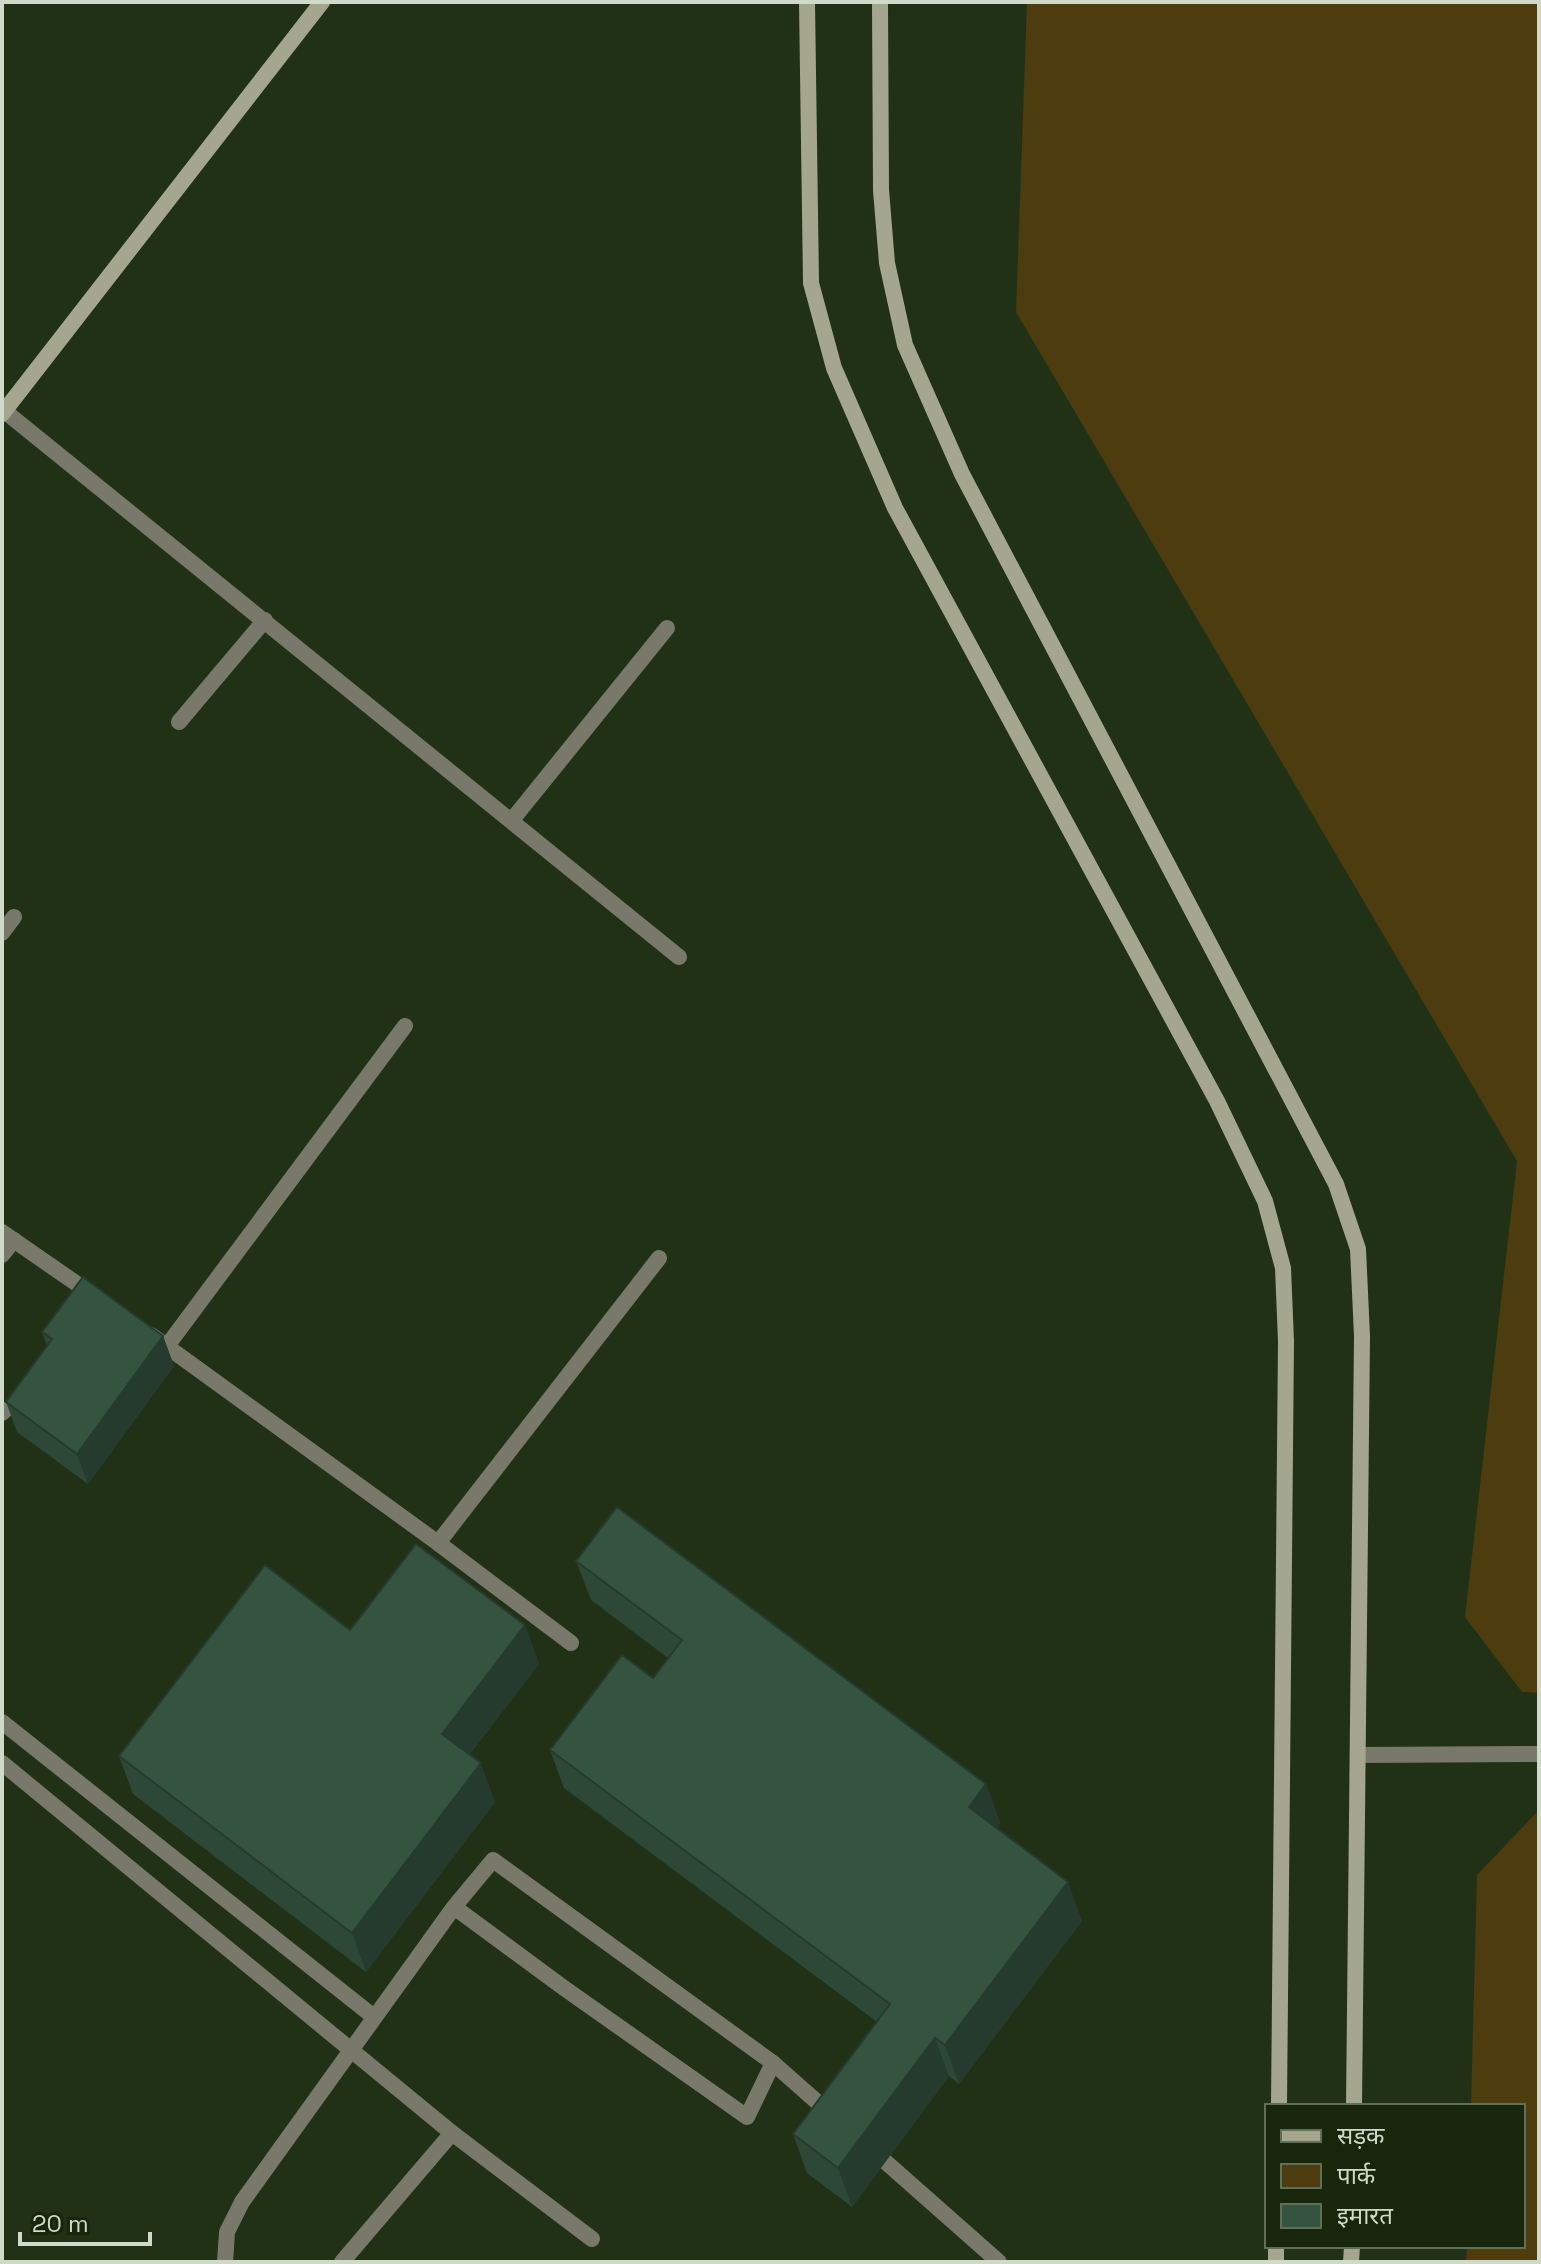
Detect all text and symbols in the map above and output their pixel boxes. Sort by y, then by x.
legend [1265,2104,1525,2248]
text: सड़क [1337,2120,1385,2151]
text: पार्क [1337,2160,1376,2191]
scale bar [20,2196,150,2246]
text: इमारत [1337,2200,1394,2231]
text: 20 m [32,2208,89,2239]

